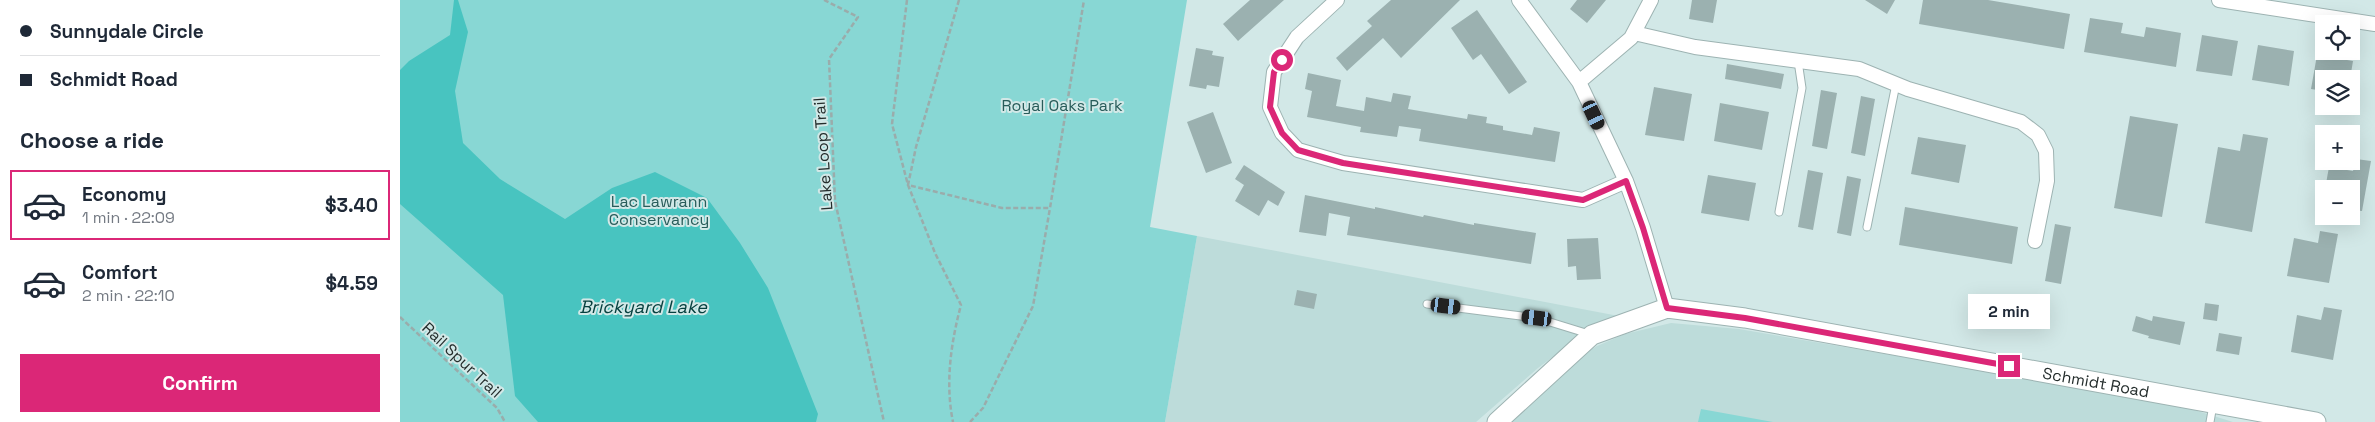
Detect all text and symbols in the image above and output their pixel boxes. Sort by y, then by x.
map controls [2315,15,2360,225]
button: locate [2315,15,2360,60]
text: Sunnydale Circle [50,19,204,44]
route start [1271,49,1293,71]
text: Schmidt Road [50,67,178,92]
button: layers [2315,70,2360,115]
park label: Royal Oaks Park [1001,95,1123,116]
street label: Lake Loop Trail [809,97,837,211]
car [1580,98,1607,132]
button: + [2315,125,2360,170]
text: Choose a ride [20,126,164,154]
button: − [2315,180,2360,225]
text: Economy [82,182,166,207]
icon: car [22,183,67,228]
park label: Lac Lawrann Conservancy [609,191,709,230]
text: $3.40 [325,193,378,218]
text: 1 min · 22:09 [82,207,175,228]
text: Comfort [82,260,158,285]
icon: car [22,261,67,306]
text: $4.59 [326,271,378,296]
text: 2 min · 22:10 [82,285,175,306]
callout: 2 min [1968,294,2050,328]
water label: Brickyard Lake [579,295,708,318]
car [1430,297,1461,315]
text: 2 min [1988,301,2030,322]
car [1521,309,1552,327]
street label: Rail Spur Trail [418,318,506,402]
button: Confirm [20,354,380,412]
route end [1998,355,2020,377]
street label: Schmidt Road [2041,362,2151,402]

